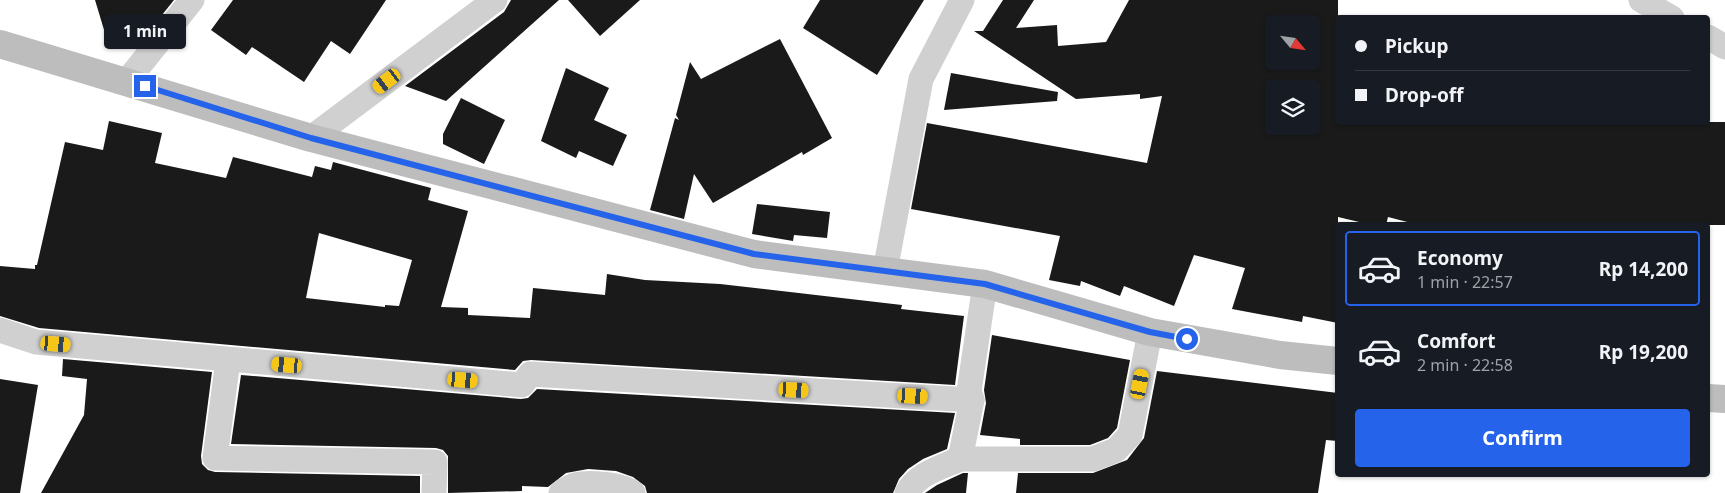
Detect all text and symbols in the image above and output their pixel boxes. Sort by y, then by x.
callout: 1 min [104,13,186,48]
north arrow [1265,15,1320,70]
map controls [1265,15,1320,135]
text: 1 min [123,20,167,42]
text: Pickup [1385,33,1448,59]
car [370,66,403,96]
route end [134,75,156,97]
button: layers [1265,80,1320,135]
text: Drop-off [1385,82,1464,108]
text: Economy [1417,245,1503,271]
icon: car [1357,246,1402,291]
text: Rp 14,200 [1599,256,1688,282]
text: 1 min · 22:57 [1417,271,1513,293]
route start [1176,328,1198,350]
text: Comfort [1417,328,1496,354]
icon: car [1357,329,1402,374]
car [40,335,71,353]
text: Rp 19,200 [1599,339,1688,365]
text: 2 min · 22:58 [1417,354,1513,376]
car [271,356,302,374]
car [1129,368,1150,400]
car [447,371,478,389]
car [778,382,809,398]
car [897,388,928,404]
button: Confirm [1355,409,1690,467]

